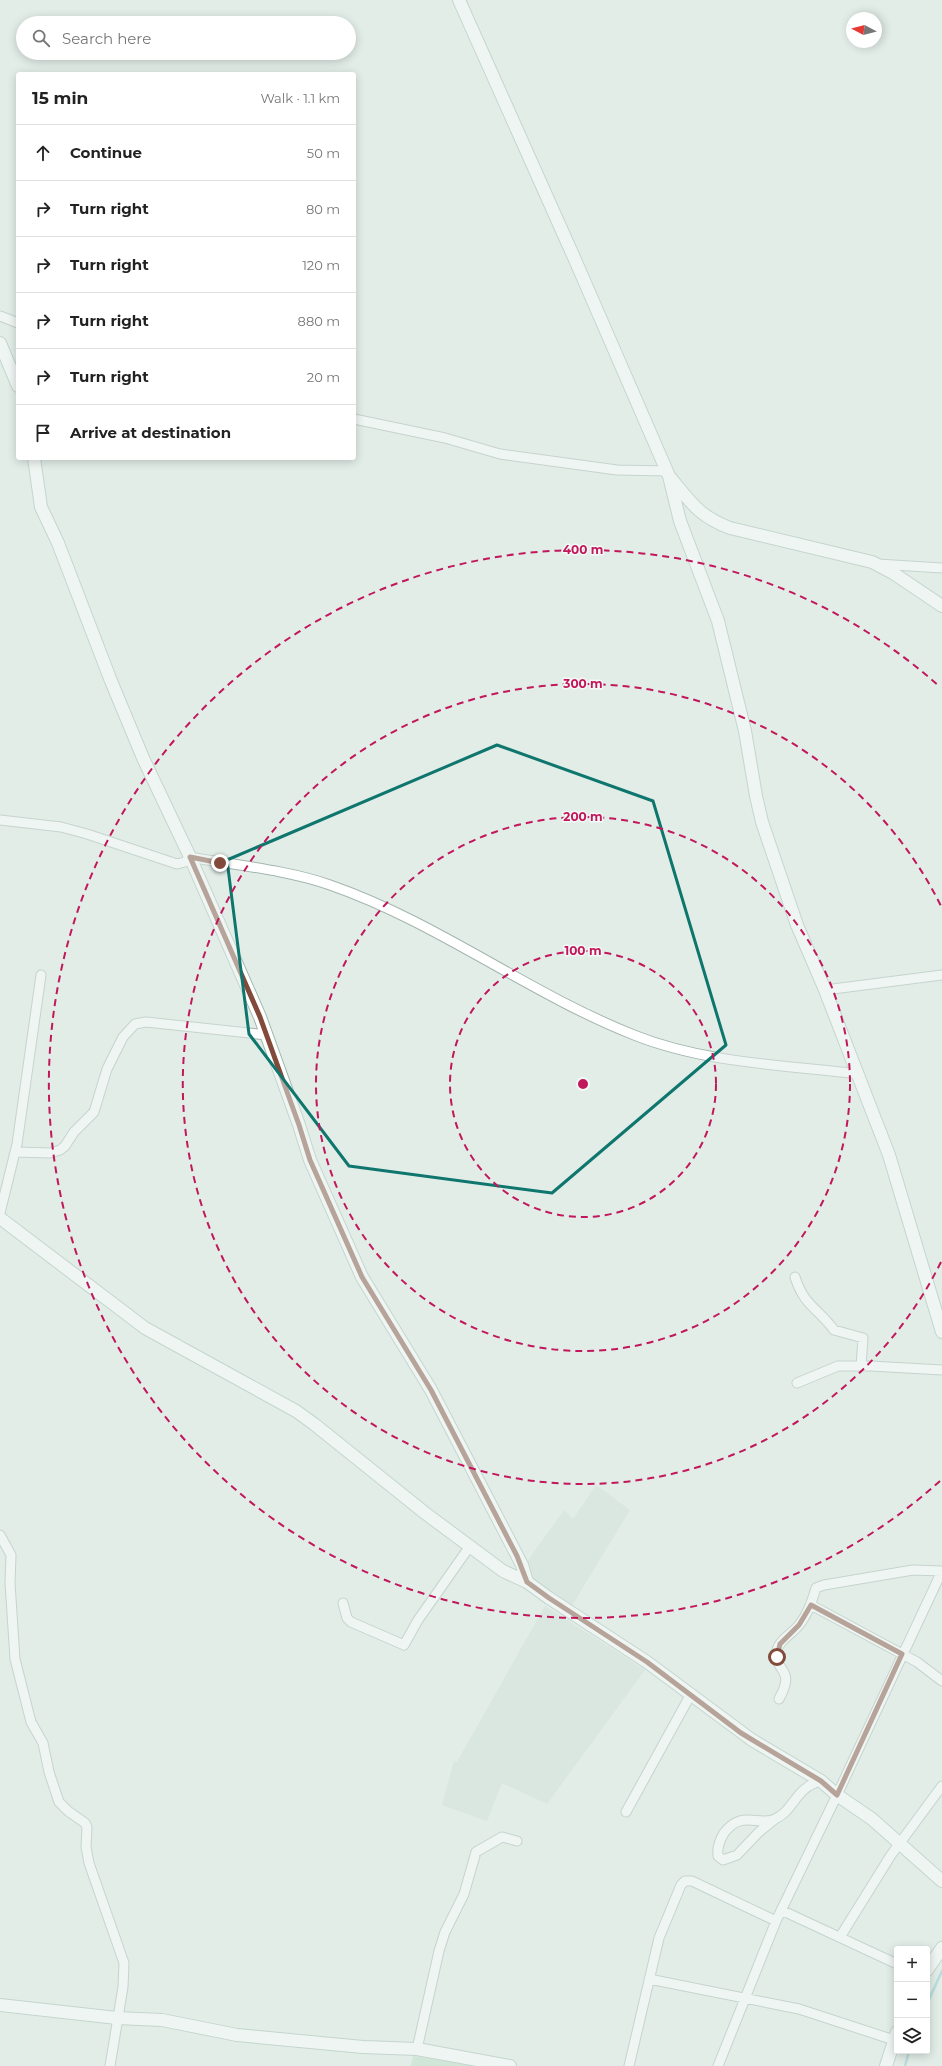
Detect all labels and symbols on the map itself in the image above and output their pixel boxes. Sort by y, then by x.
north arrow [846,12,882,48]
text: 400 m [563,542,603,557]
text: 300 m [562,676,603,691]
text: 200 m [563,809,603,824]
route end [211,854,229,872]
text: 100 m [565,943,601,958]
centre of rings [576,1077,590,1091]
route start [768,1648,786,1666]

